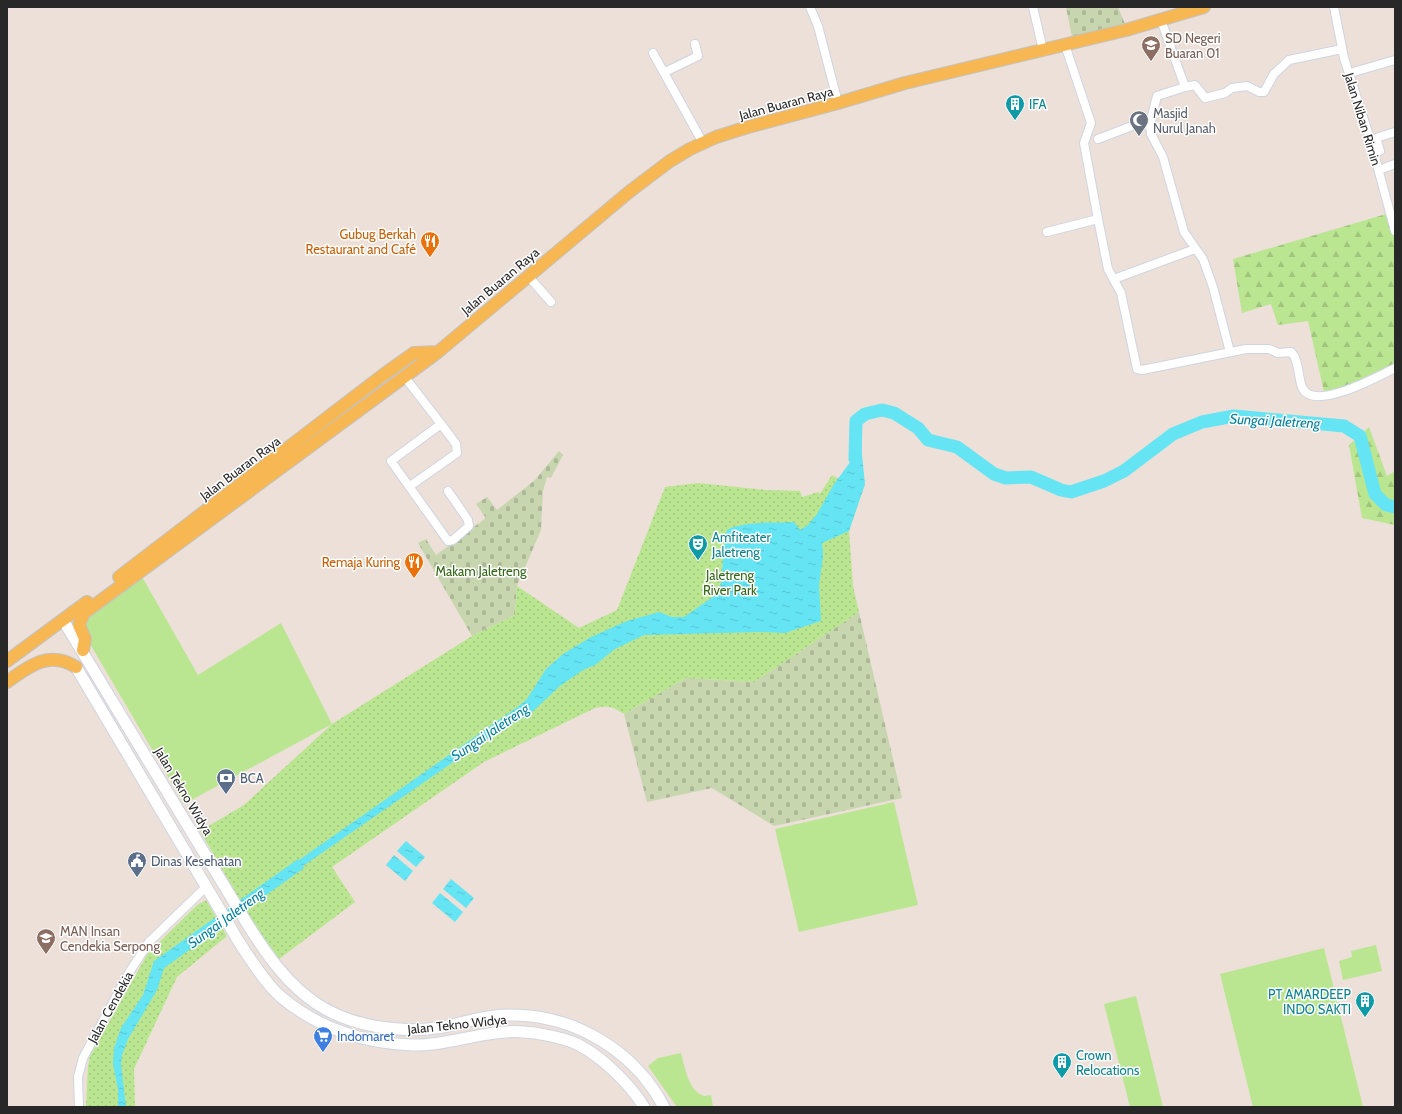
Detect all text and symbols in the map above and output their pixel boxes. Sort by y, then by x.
place label: SD Negeri Buaran 01 [1165,30,1221,61]
school or university icon: SD Negeri Buaran 01 [1140,34,1162,62]
street label: Jalan Niban Rimin [1341,70,1385,167]
street label: Jalan Buaran Raya [736,83,835,123]
building icon: IFA [1004,93,1026,121]
place label: IFA [1029,96,1046,112]
place label: Masjid Nurul Janah [1153,105,1216,136]
mosque icon: Masjid Nurul Janah [1128,109,1150,137]
place label: Gubug Berkah Restaurant and Café [306,226,416,257]
restaurant icon: Gubug Berkah Restaurant and Café [419,230,441,258]
street label: Jalan Buaran Raya [457,243,543,319]
water label: Sungai Jaletreng [1229,410,1321,432]
street label: Jalan Buaran Raya [196,432,284,504]
place label: Amfiteater Jaletreng [711,529,771,560]
theatre icon: Amfiteater Jaletreng [687,533,709,561]
restaurant icon: Remaja Kuring [403,551,425,579]
place label: Remaja Kuring [322,554,401,571]
park label: Makam Jaletreng [436,563,527,579]
park label: Jaletreng River Park [703,567,757,598]
water label: Sungai Jaletreng [447,699,533,765]
street label: Jalan Tekno Widya [151,743,217,838]
bank icon: BCA [215,767,237,795]
place label: BCA [240,770,264,786]
public building icon: Dinas Kesehatan [126,850,148,878]
place label: Dinas Kesehatan [151,853,242,869]
water label: Sungai Jaletreng [184,884,268,952]
place label: MAN Insan Cendekia Serpong [60,923,160,954]
school or university icon: MAN Insan Cendekia Serpong [35,927,57,955]
street label: Jalan Cendekia [83,968,137,1046]
place label: PT AMARDEEP INDO SAKTI [1268,986,1352,1017]
building icon: PT AMARDEEP INDO SAKTI [1354,990,1376,1018]
street label: Jalan Tekno Widya [406,1011,508,1037]
supermarket icon: Indomaret [312,1025,334,1053]
place label: Indomaret [337,1028,395,1044]
place label: Crown Relocations [1076,1047,1140,1078]
building icon: Crown Relocations [1051,1051,1073,1079]

